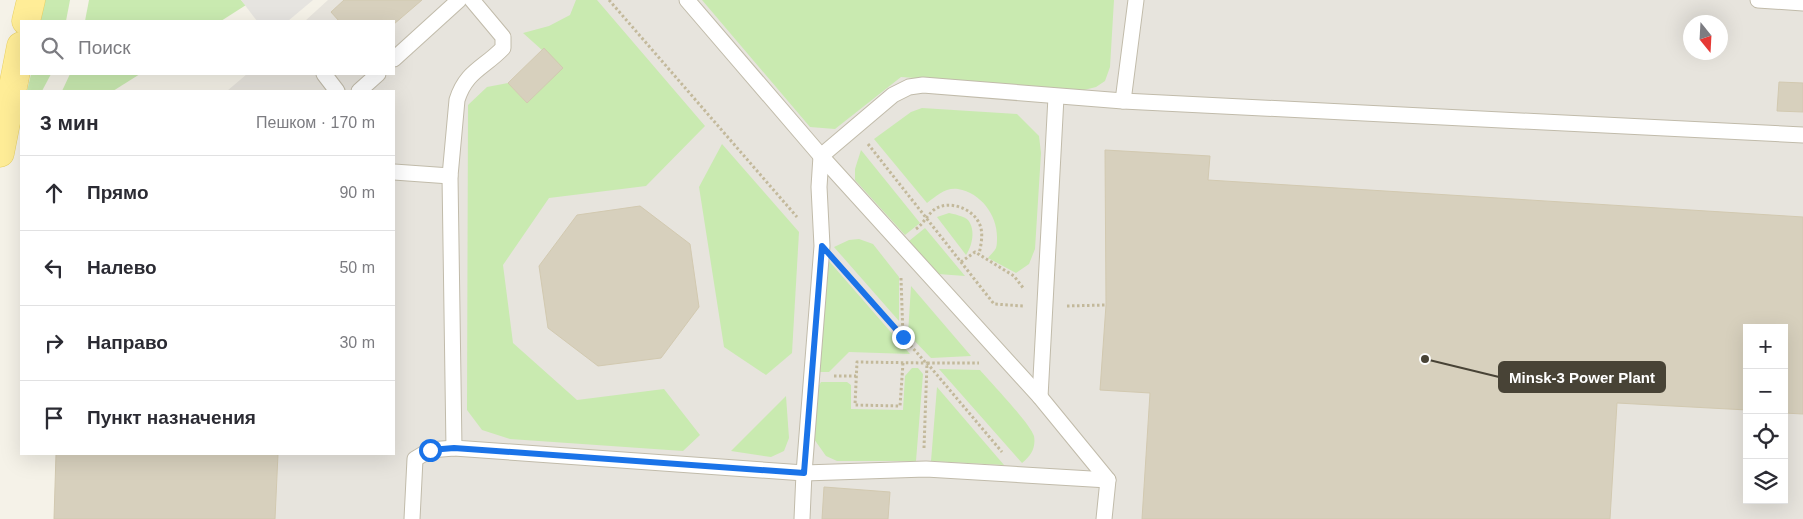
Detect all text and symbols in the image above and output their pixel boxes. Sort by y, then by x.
north arrow [1683,15,1728,60]
search box [20,20,395,75]
icon: search [38,34,66,62]
text: Поиск [78,37,131,58]
text: 3 мин [40,111,99,134]
text: Пешком · 170 m [256,114,375,131]
icon: ahead [40,179,68,207]
text: Прямо [87,182,149,203]
text: 90 m [339,184,375,201]
icon: left [40,254,68,282]
text: Налево [87,257,157,278]
text: 50 m [339,259,375,276]
map controls [1743,324,1788,504]
button: + [1743,324,1788,369]
route end [892,326,915,349]
icon: right [40,329,68,357]
text: Направо [87,332,168,353]
text: 30 m [339,334,375,351]
callout: Minsk-3 Power Plant [1499,362,1665,392]
text: Minsk-3 Power Plant [1509,369,1655,386]
button: − [1743,369,1788,414]
icon: arrive [40,404,68,432]
text: Пункт назначения [87,407,256,428]
button: locate [1743,414,1788,459]
route start [419,439,442,462]
button: layers [1743,459,1788,504]

